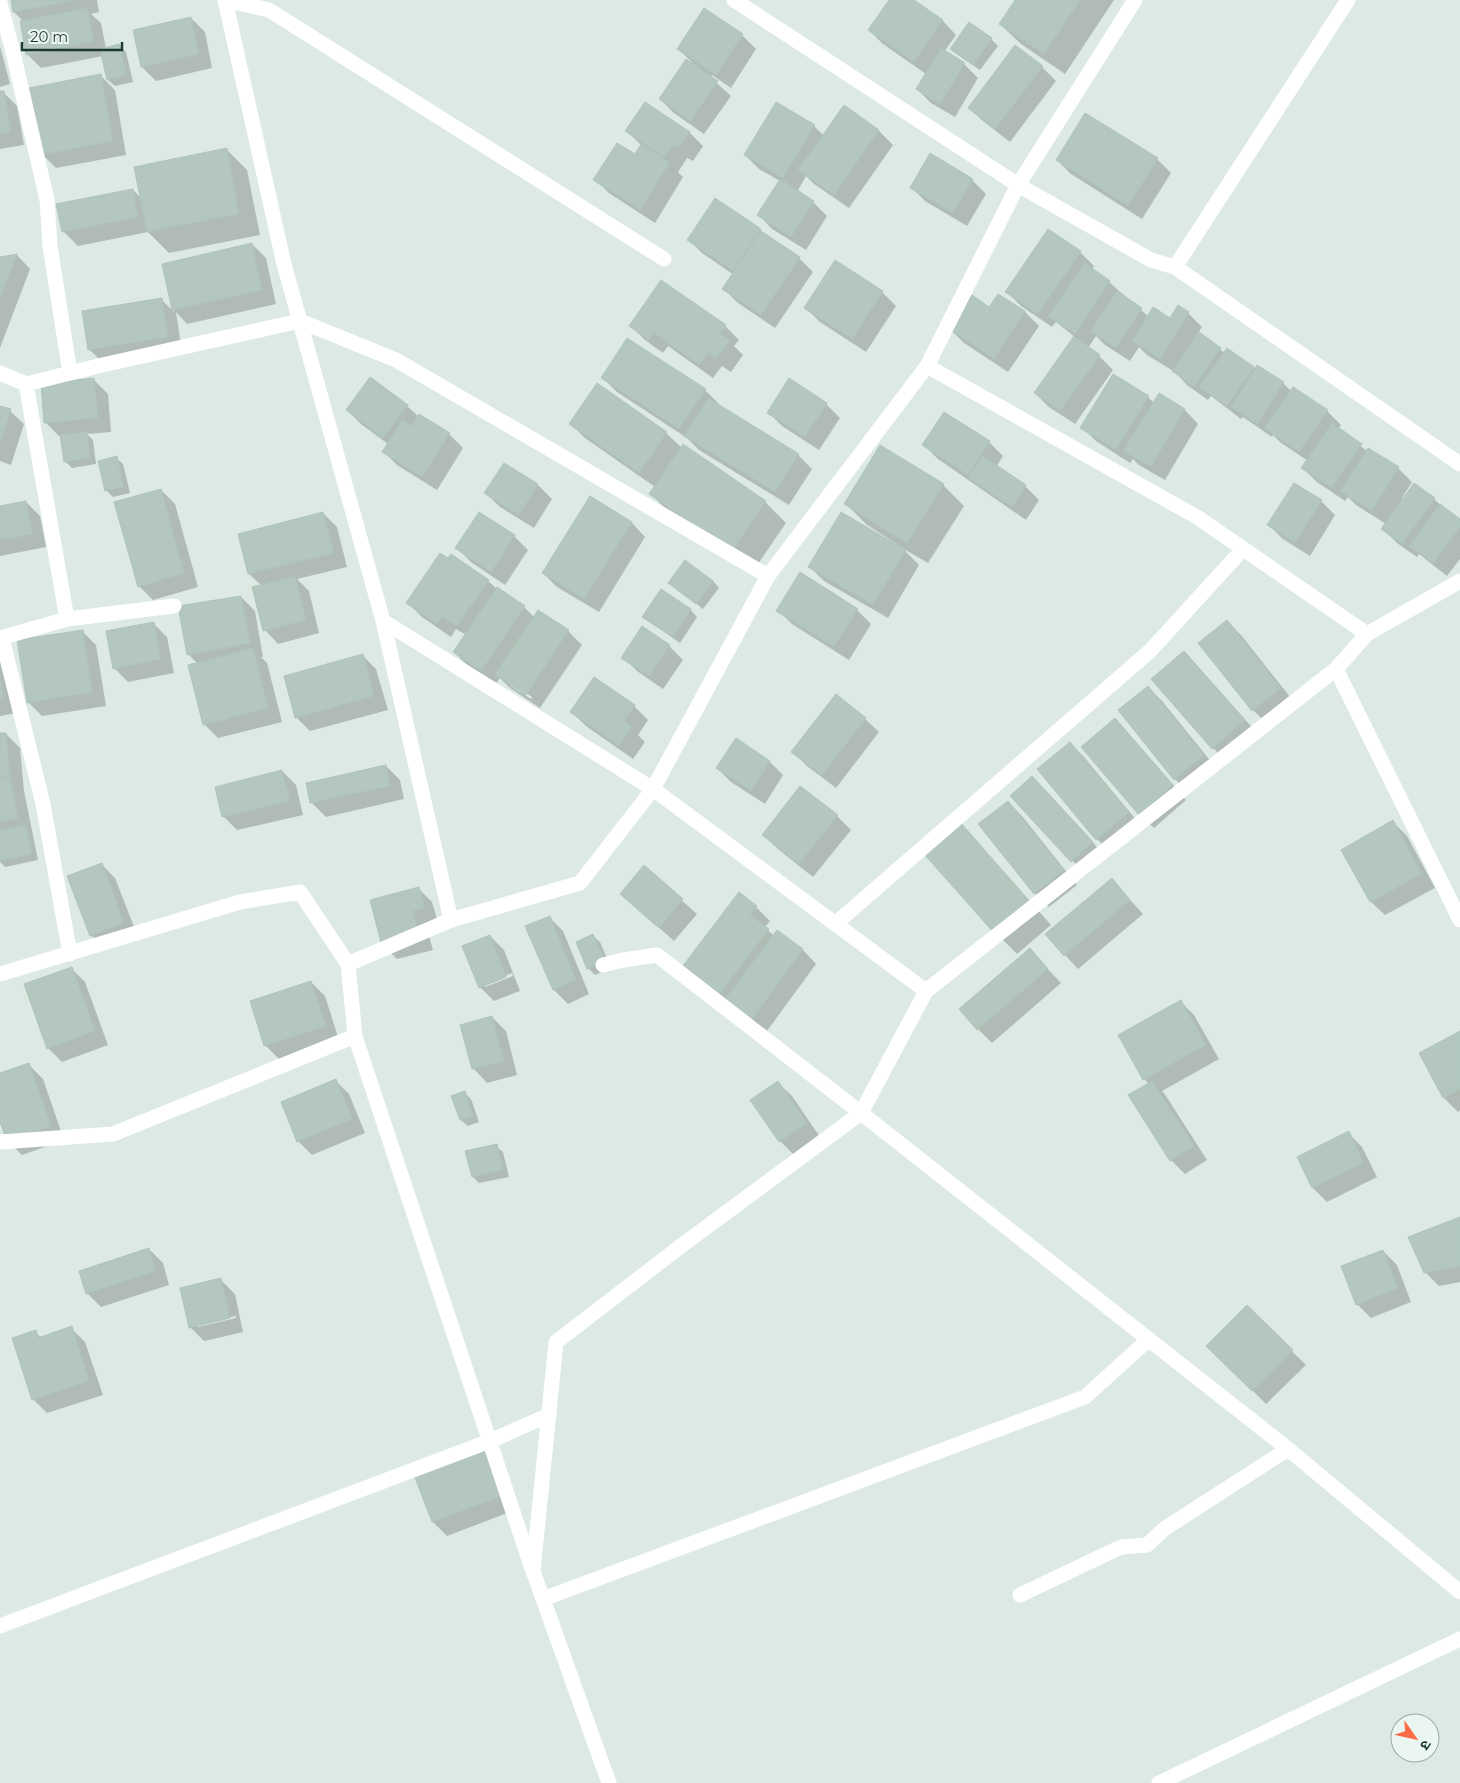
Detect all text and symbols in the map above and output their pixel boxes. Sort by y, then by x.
scale bar [22,20,122,52]
text: 20 m [30,27,68,46]
north arrow [1390,1713,1440,1763]
text: उ [1416,1737,1436,1754]

